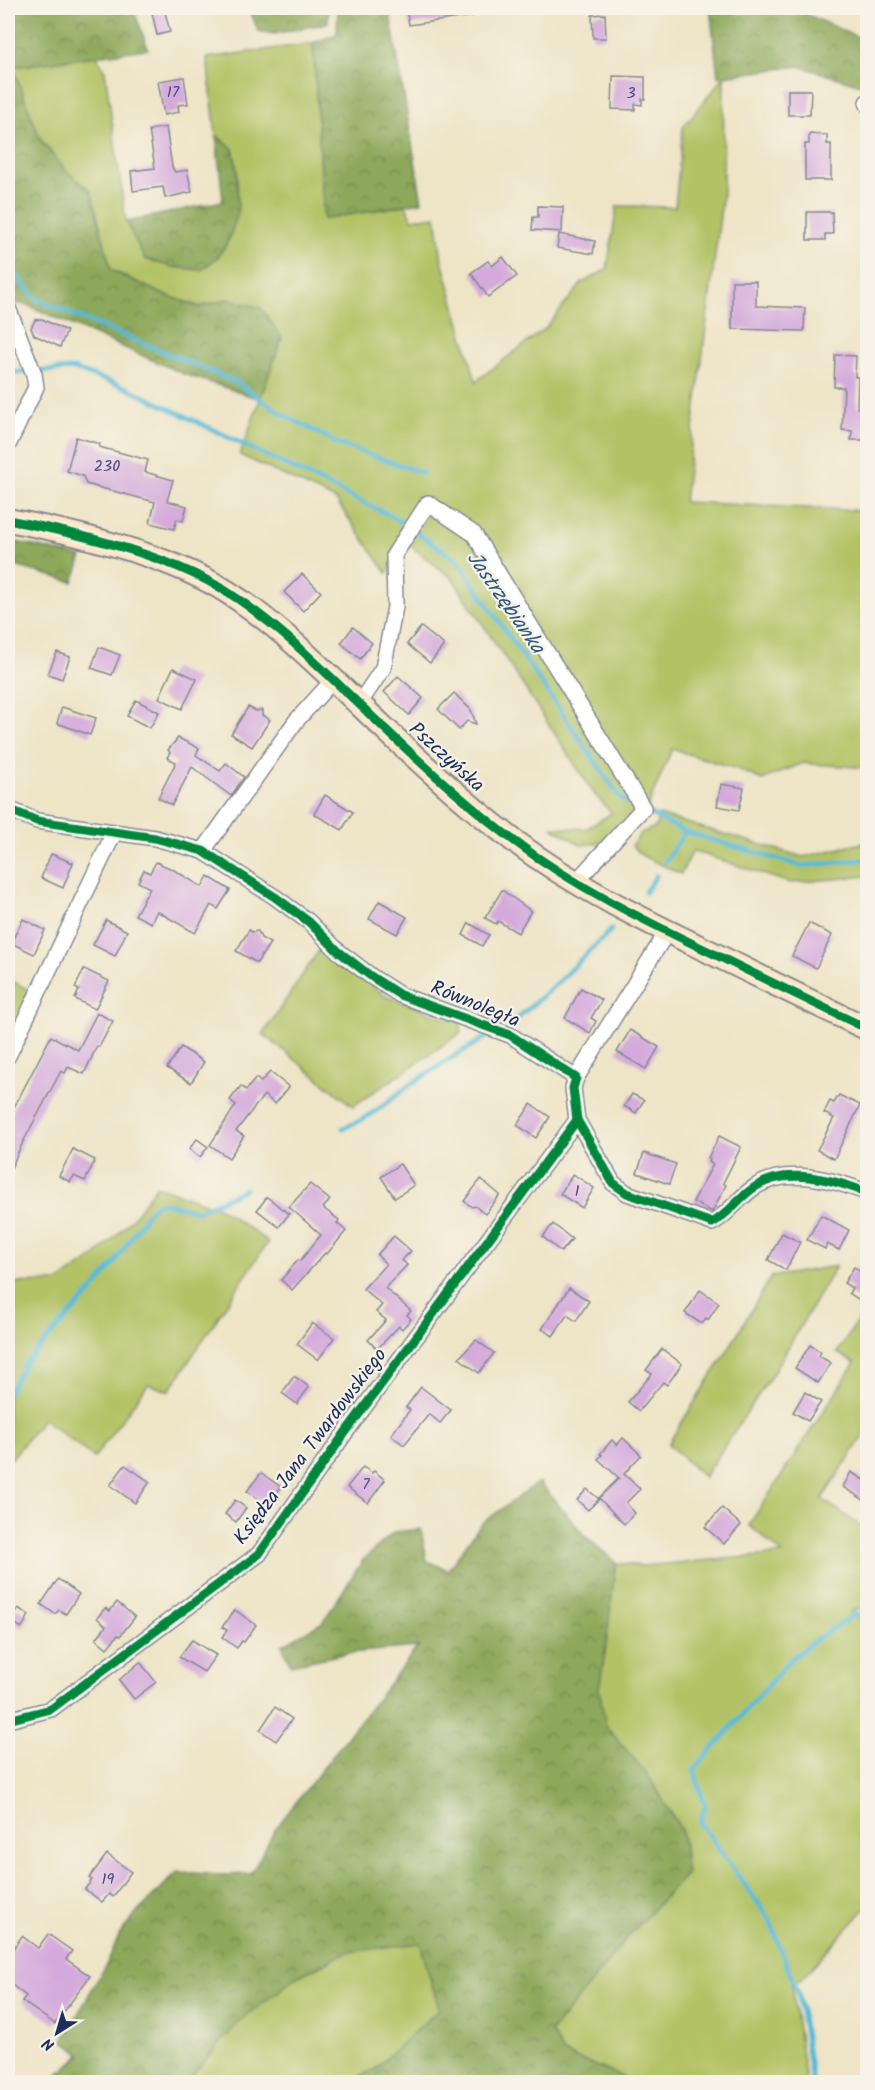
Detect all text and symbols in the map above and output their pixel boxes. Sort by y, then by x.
house number: 17 [167,80,180,105]
house number: 3 [626,81,636,106]
house number: 230 [94,454,120,479]
water label: Jastrzębianka [457,545,553,662]
street label: Pszczyńska [401,715,491,801]
street label: Równoległa [425,973,525,1037]
house number: 1 [574,1179,580,1204]
street label: Księdza Jana Twardowskiego [226,1342,396,1552]
house number: 7 [362,1472,370,1497]
house number: 19 [102,1867,115,1892]
north arrow [27,2003,87,2063]
text: N [37,2031,60,2057]

